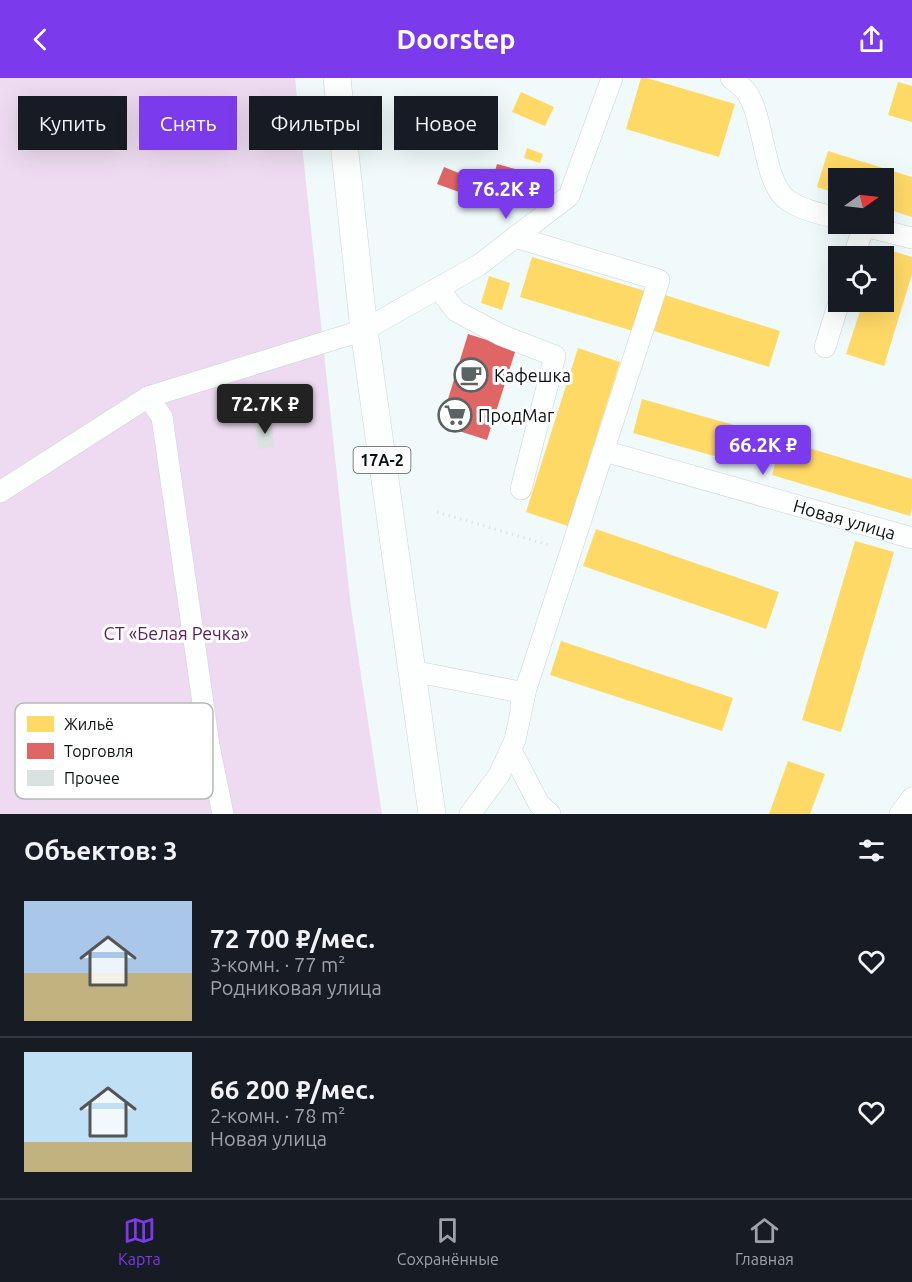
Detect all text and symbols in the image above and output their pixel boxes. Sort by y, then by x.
icon: back [24,23,57,56]
icon: share [855,23,888,56]
text: Doorstep [397,24,515,54]
chip: Купить [18,96,127,150]
chip: Снять [139,96,237,150]
chip: Фильтры [249,96,382,150]
chip: Новое [394,96,498,150]
north arrow [828,168,894,234]
map controls [828,168,894,312]
pin: 76.2K ₽ [451,169,561,220]
text: 76.2K ₽ [472,177,540,200]
button: locate [828,246,894,312]
cafe icon: Кафешка [453,357,489,393]
place label: Кафешка [494,365,571,385]
pin: 72.7K ₽ [210,384,320,435]
text: 72.7K ₽ [231,392,299,415]
supermarket icon: ПродМаг [437,397,473,433]
place label: ПродМаг [478,405,554,425]
pin: 66.2K ₽ [708,425,818,476]
text: 66.2K ₽ [729,433,797,456]
road number: 17А-2 [354,447,410,473]
street label: Новая улица [791,495,898,543]
park label: СТ «Белая Речка» [103,623,249,643]
legend [15,703,213,799]
text: Жильё [64,715,114,733]
text: Торговля [64,742,133,760]
text: Прочее [64,769,120,787]
icon: filters [855,834,888,867]
text: Объектов: 3 [24,836,178,865]
text: 72 700 ₽/мес. [210,924,375,953]
icon: home [72,925,144,997]
icon: heart [855,945,888,978]
text: 3-комн. · 77 m² [210,953,345,976]
text: Родниковая улица [210,976,382,999]
text: 66 200 ₽/мес. [210,1075,375,1104]
icon: home [72,1076,144,1148]
icon: heart [855,1096,888,1129]
text: 2-комн. · 78 m² [210,1104,345,1127]
text: Новая улица [210,1127,327,1150]
tab: Карта [118,1214,161,1268]
tab: Сохранённые [397,1214,499,1268]
tab: Главная [735,1214,794,1268]

